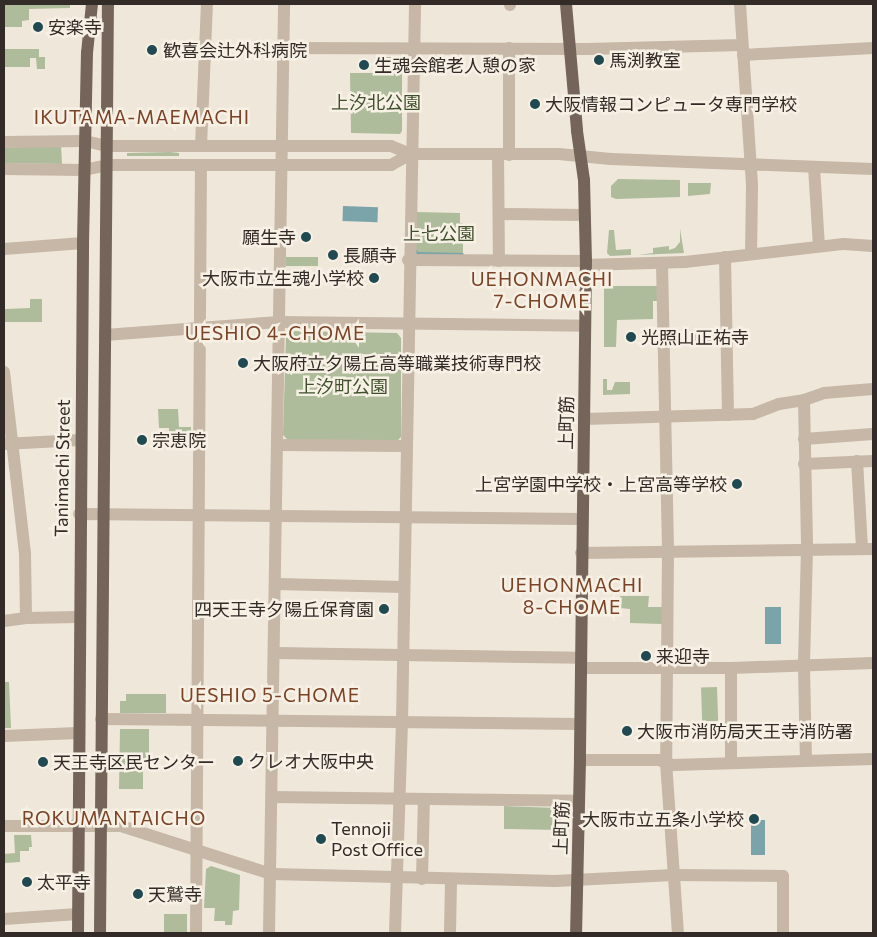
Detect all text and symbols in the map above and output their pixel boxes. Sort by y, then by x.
place label: 安楽寺 [48,16,102,38]
marker: 安楽寺 [32,21,44,33]
place label: 歓喜会辻外科病院 [163,39,307,61]
marker: 歓喜会辻外科病院 [145,43,159,57]
place label: 馬渕教室 [609,49,681,71]
place label: 生魂会館老人憩の家 [374,54,536,76]
marker: 馬渕教室 [593,54,605,66]
marker: 生魂会館老人憩の家 [358,59,370,71]
park label: 上汐北公園 [331,91,421,113]
place label: 大阪情報コンピュータ専門学校 [545,93,797,115]
marker: 大阪情報コンピュータ専門学校 [529,98,541,110]
district label: IKUTAMA-MAEMACHI [32,106,252,128]
park label: 上七公園 [403,222,475,244]
place label: 願生寺 [242,226,296,248]
marker: 願生寺 [300,231,312,243]
place label: 長願寺 [343,244,397,266]
marker: 長願寺 [327,249,339,261]
place label: 大阪市立生魂小学校 [202,267,364,289]
district label: UEHONMACHI 7-CHOME [469,268,615,312]
marker: 大阪市立生魂小学校 [368,272,380,284]
district label: UESHIO 4-CHOME [183,322,367,344]
place label: 光照山正祐寺 [641,326,749,348]
marker: 光照山正祐寺 [625,331,637,343]
place label: 大阪府立夕陽丘高等職業技術専門校 [253,352,541,374]
marker: 大阪府立夕陽丘高等職業技術専門校 [237,357,249,369]
park label: 上汐町公園 [298,375,388,397]
street label: 上町筋 [555,396,577,450]
street label: Tanimachi Street [50,399,74,537]
place label: 宗恵院 [152,429,206,451]
marker: 宗恵院 [136,434,148,446]
place label: 上宮学園中学校・上宮高等学校 [475,473,727,495]
marker: 上宮学園中学校・上宮高等学校 [731,478,743,490]
district label: UEHONMACHI 8-CHOME [499,574,645,618]
place label: 四天王寺夕陽丘保育園 [194,598,374,620]
marker: 四天王寺夕陽丘保育園 [378,603,390,615]
place label: 来迎寺 [656,645,710,667]
marker: 来迎寺 [640,650,652,662]
district label: UESHIO 5-CHOME [178,684,362,706]
place label: 大阪市消防局天王寺消防署 [637,720,853,742]
marker: 大阪市消防局天王寺消防署 [621,725,633,737]
place label: クレオ大阪中央 [248,750,374,772]
place label: 天王寺区民センター [53,751,215,773]
marker: クレオ大阪中央 [232,755,244,767]
marker: 天王寺区民センター [37,756,49,768]
street label: 上町筋 [549,801,573,855]
district label: ROKUMANTAICHO [20,807,208,829]
place label: 大阪市立五条小学校 [582,808,744,830]
marker: 大阪市立五条小学校 [748,813,760,825]
place label: Tennoji Post Office [331,818,423,861]
marker: Tennoji Post Office [315,833,327,845]
place label: 太平寺 [37,871,91,893]
marker: 太平寺 [21,876,33,888]
place label: 天鷲寺 [148,883,202,905]
marker: 天鷲寺 [132,888,144,900]

